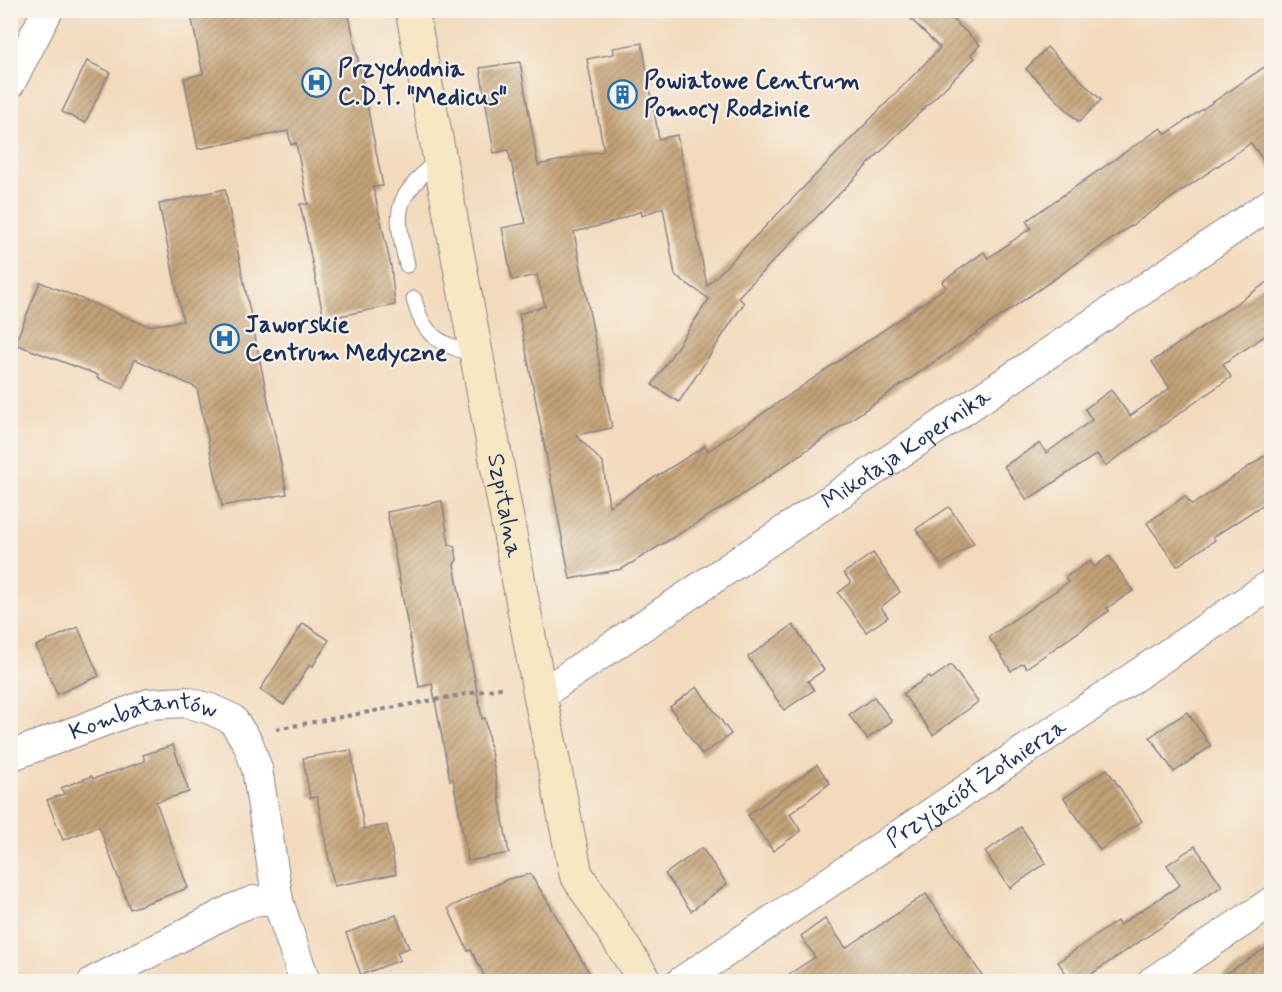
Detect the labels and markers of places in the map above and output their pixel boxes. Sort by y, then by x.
place label: Przychodnia C.D.T. "Medicus" [338,54,507,113]
place label: Powiatowe Centrum Pomocy Rodzinie [644,66,860,125]
hospital icon: Przychodnia C.D.T. "Medicus" [301,67,333,99]
building icon: Powiatowe Centrum Pomocy Rodzinie [607,79,639,111]
place label: Jaworskie Centrum Medyczne [245,310,447,369]
hospital icon: Jaworskie Centrum Medyczne [208,323,240,355]

